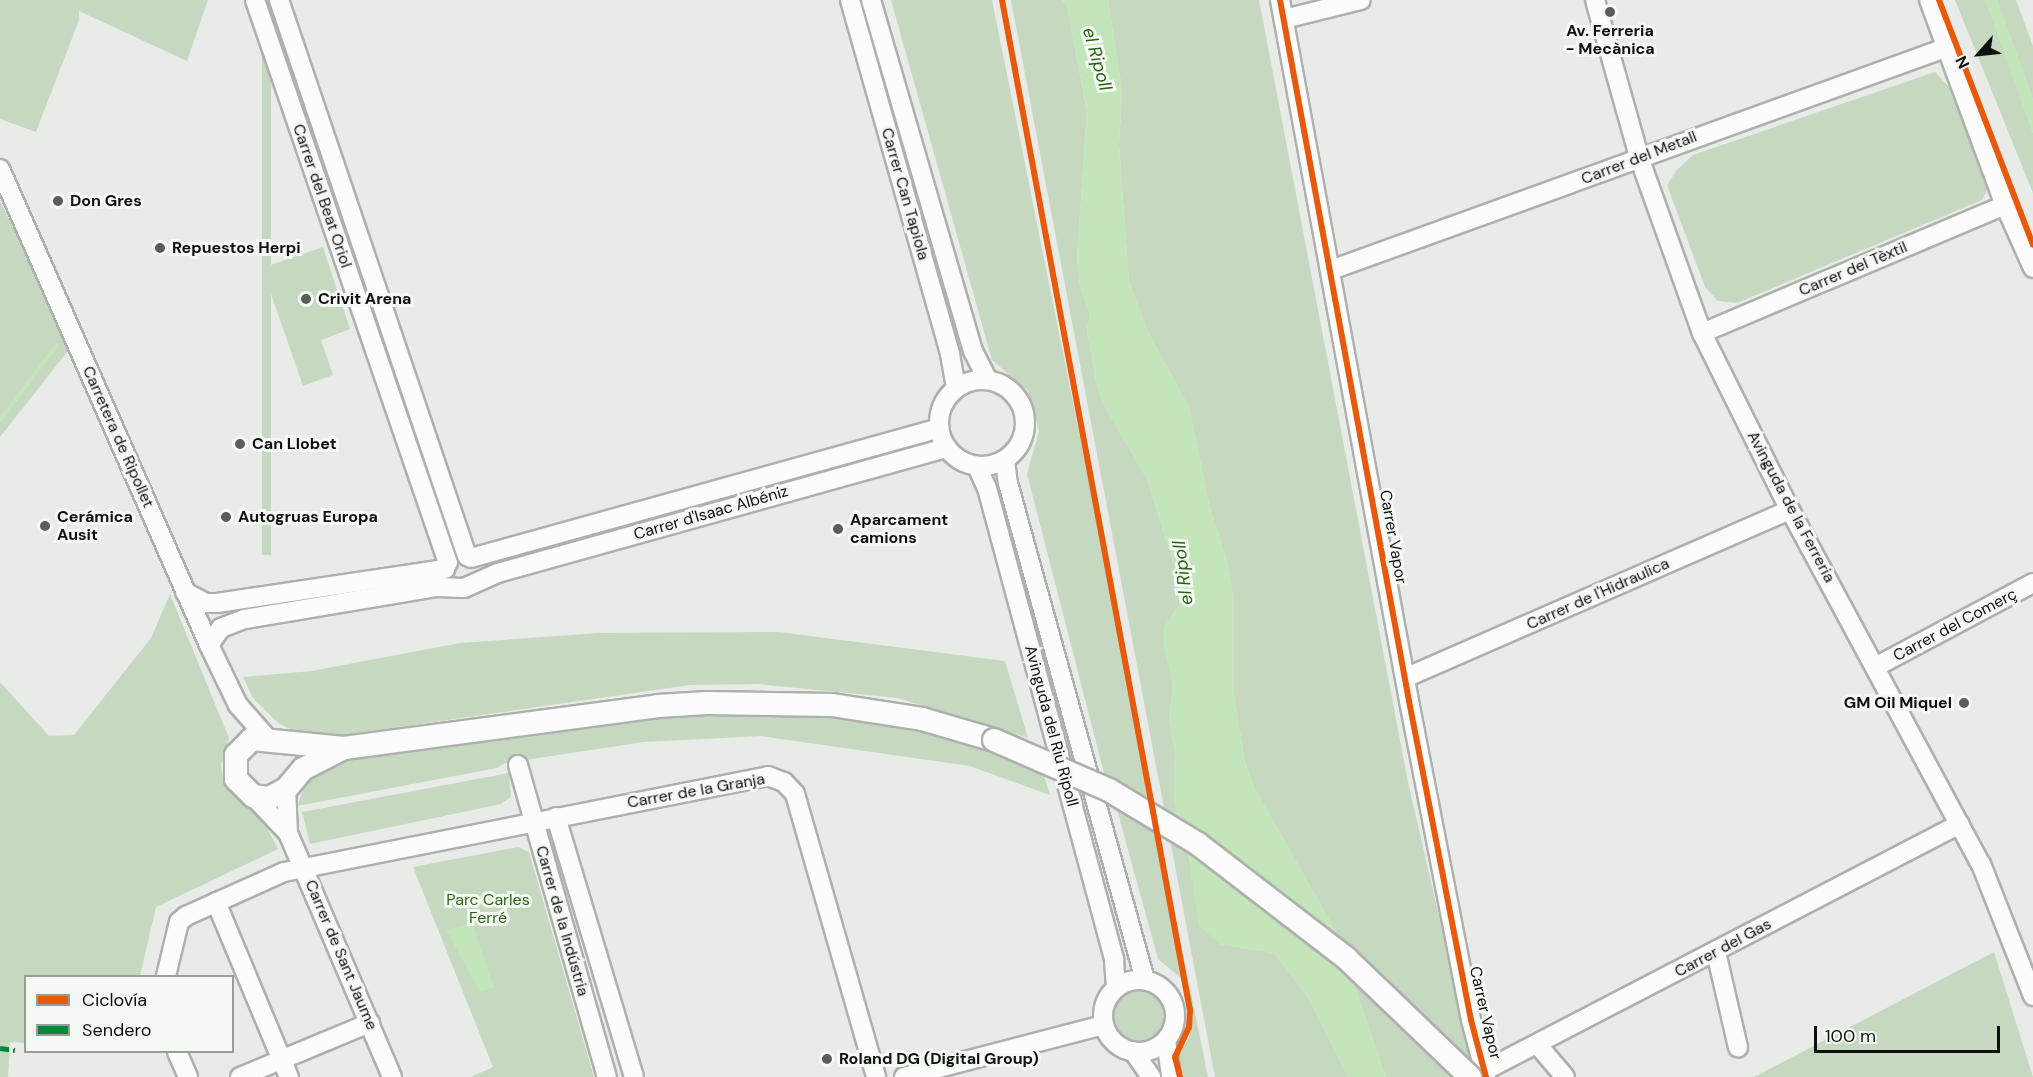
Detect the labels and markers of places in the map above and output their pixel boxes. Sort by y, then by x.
marker: Av. Ferreria - Mecànica [1603,5,1617,19]
place label: Av. Ferreria - Mecànica [1565,21,1655,59]
place label: Don Gres [70,191,142,211]
marker: Don Gres [51,194,65,208]
place label: Repuestos Herpi [172,238,301,258]
marker: Repuestos Herpi [153,241,167,255]
place label: Crivit Arena [318,289,411,309]
marker: Crivit Arena [299,292,313,306]
place label: Can Llobet [252,434,337,454]
marker: Can Llobet [233,437,247,451]
place label: Cerámica Ausit [57,507,133,545]
place label: Autogruas Europa [238,507,378,527]
marker: Autogruas Europa [219,510,233,524]
place label: Aparcament camions [850,510,948,548]
marker: Cerámica Ausit [38,519,52,533]
marker: Aparcament camions [831,522,845,536]
place label: GM Oil Miquel [1844,693,1952,713]
marker: GM Oil Miquel [1957,696,1971,710]
place label: Roland DG (Digital Group) [839,1049,1039,1069]
marker: Roland DG (Digital Group) [820,1052,834,1066]

